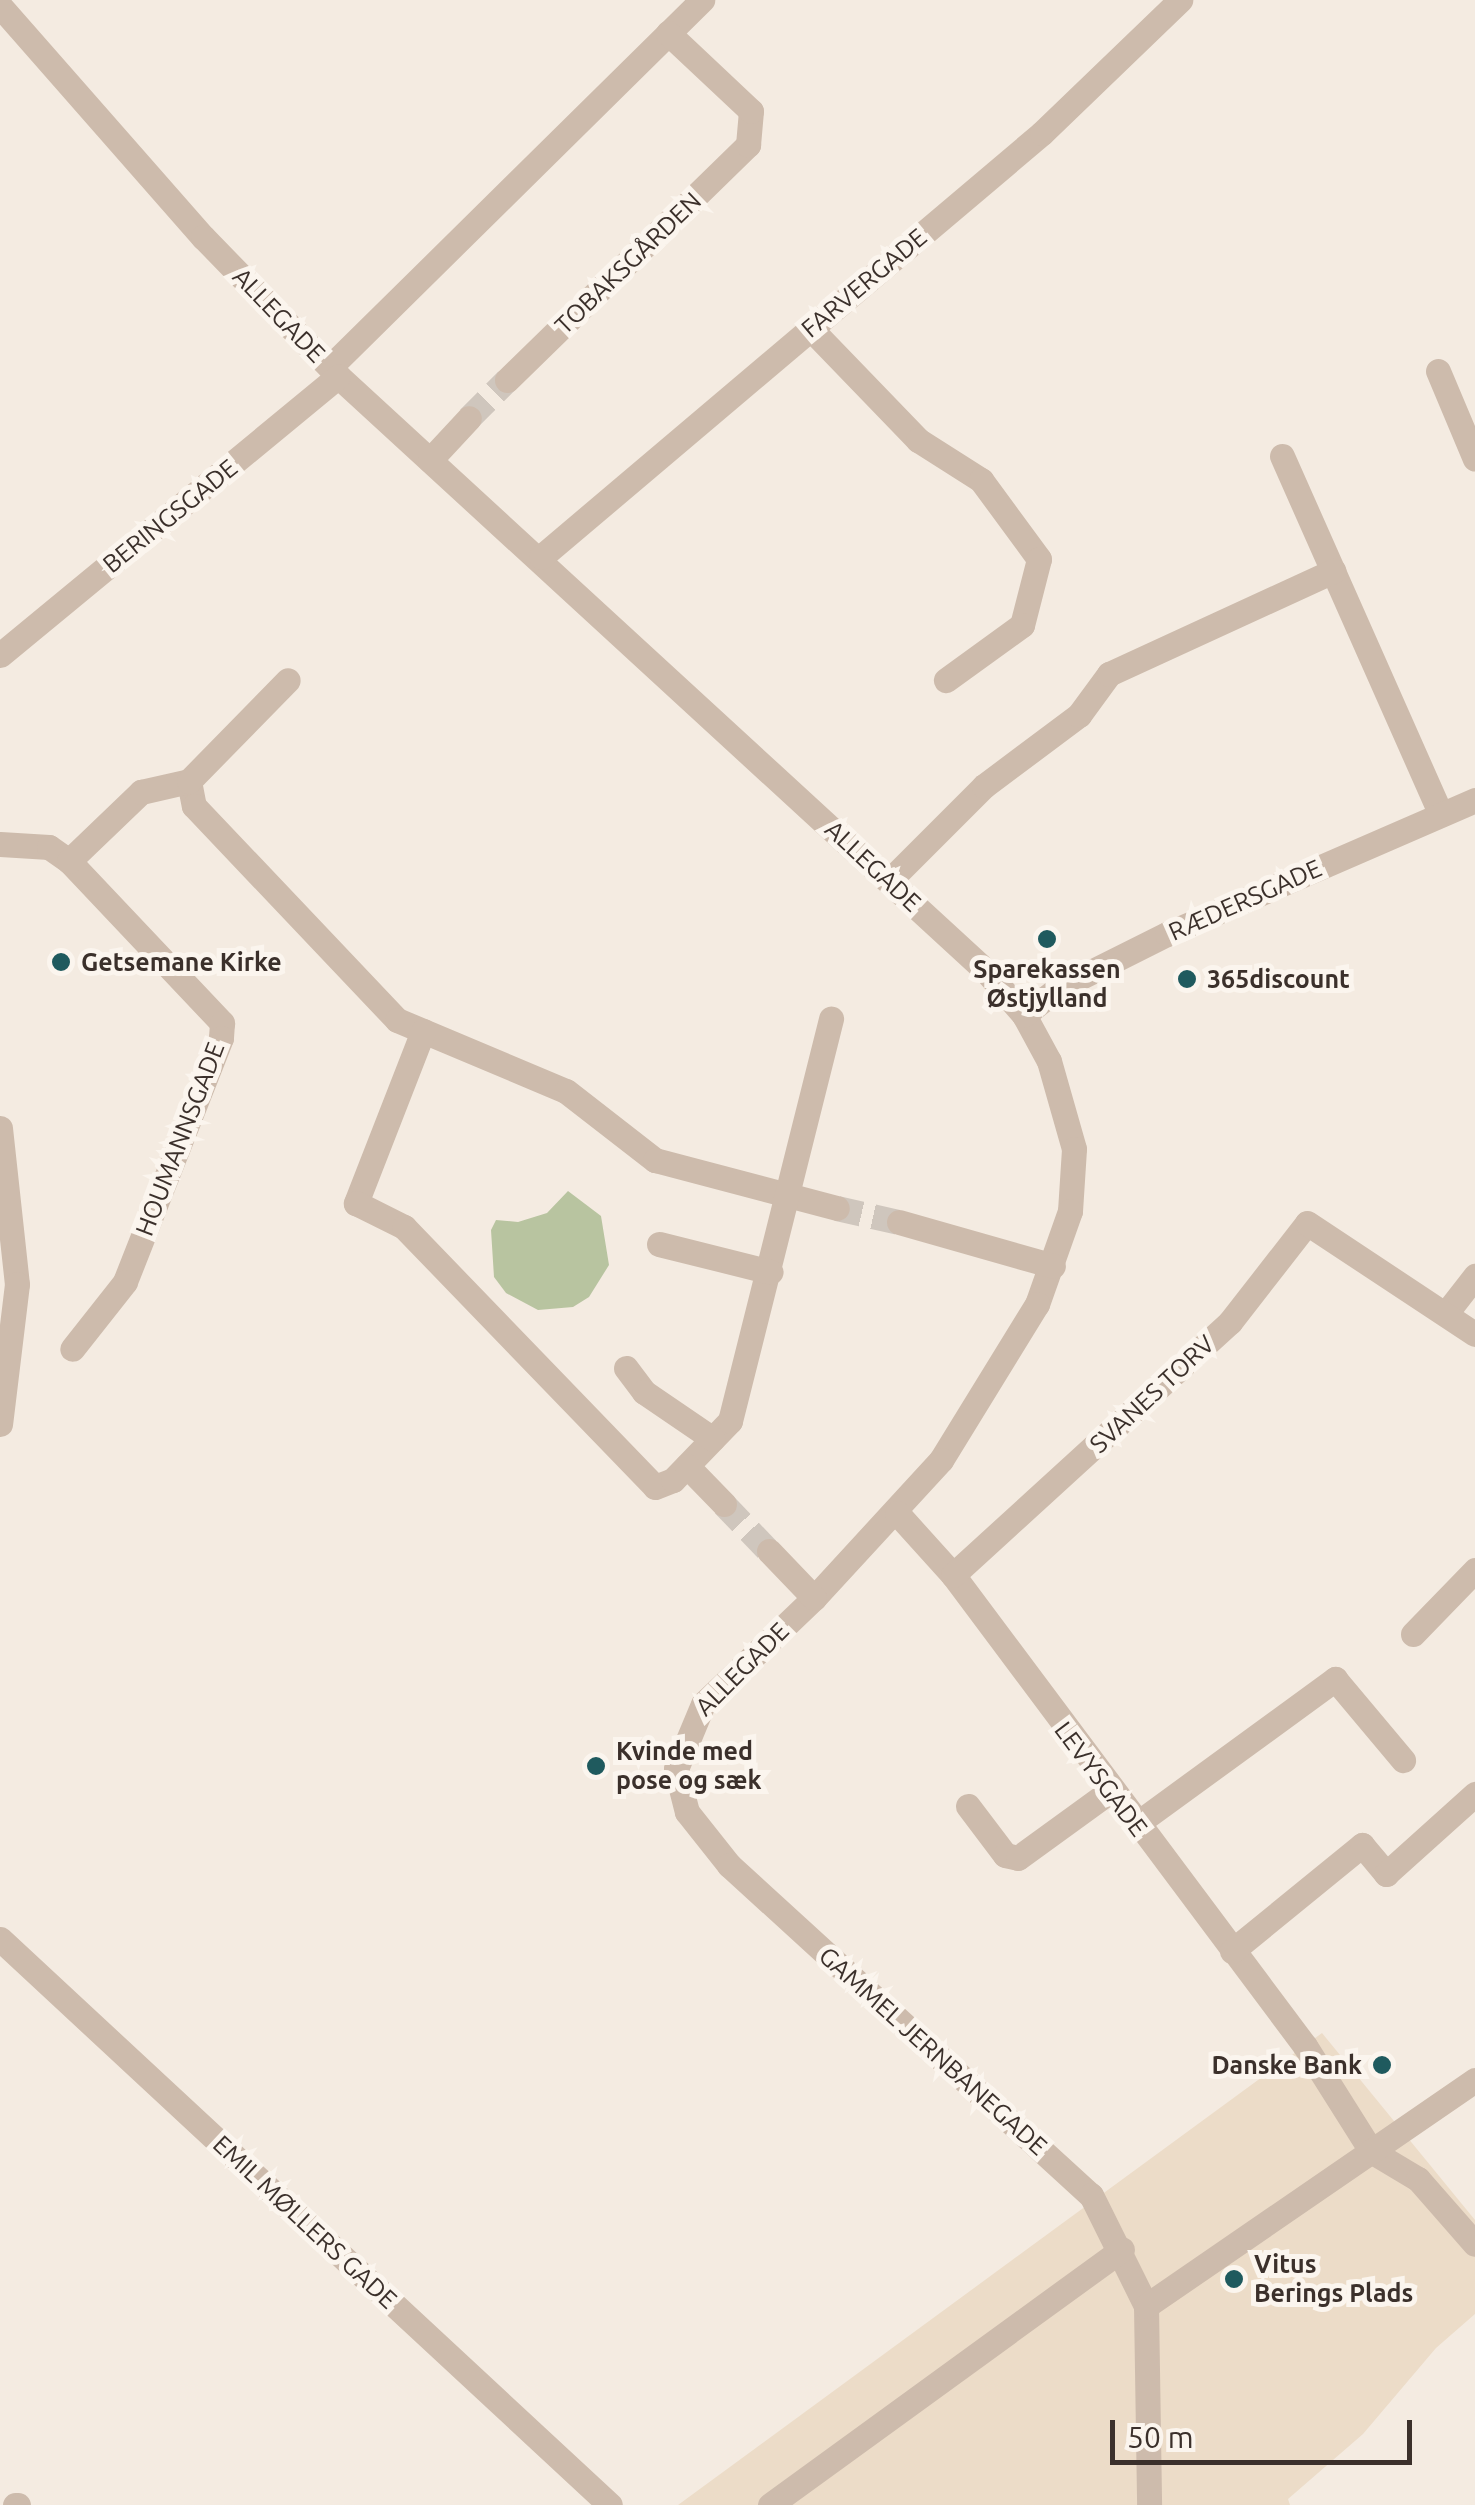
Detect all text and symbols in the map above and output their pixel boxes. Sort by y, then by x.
street label: TOBAKSGÅRDEN [549,186,707,340]
street label: FARVERGADE [795,222,933,344]
street label: ALLEGADE [227,261,331,369]
street label: BERINGSGADE [97,453,243,579]
street label: ALLEGADE [819,814,927,918]
street label: RÆDERSGADE [1164,853,1326,947]
marker: Sparekassen Østjylland [1036,928,1058,950]
place label: Getsemane Kirke [81,947,282,977]
marker: Getsemane Kirke [50,951,72,973]
place label: Sparekassen Østjylland [973,955,1121,1014]
place label: 365discount [1207,964,1350,994]
marker: 365discount [1176,968,1198,990]
street label: HOUMANNSGADE [129,1038,231,1240]
street label: SVANES TORV [1084,1329,1220,1459]
street label: ALLEGADE [689,1616,795,1722]
street label: LEVYSGADE [1048,1716,1154,1842]
place label: Kvinde med pose og sæk [616,1737,761,1796]
marker: Kvinde med pose og sæk [585,1755,607,1777]
street label: GAMMEL JERNBANEGADE [813,1941,1053,2161]
place label: Danske Bank [1211,2050,1362,2080]
marker: Danske Bank [1371,2054,1393,2076]
street label: EMIL MØLLERS GADE [207,2129,403,2315]
place label: Vitus Berings Plads [1254,2250,1413,2309]
marker: Vitus Berings Plads [1223,2268,1245,2290]
scale bar [1115,2400,1418,2462]
text: 50 m [1127,2420,1194,2454]

